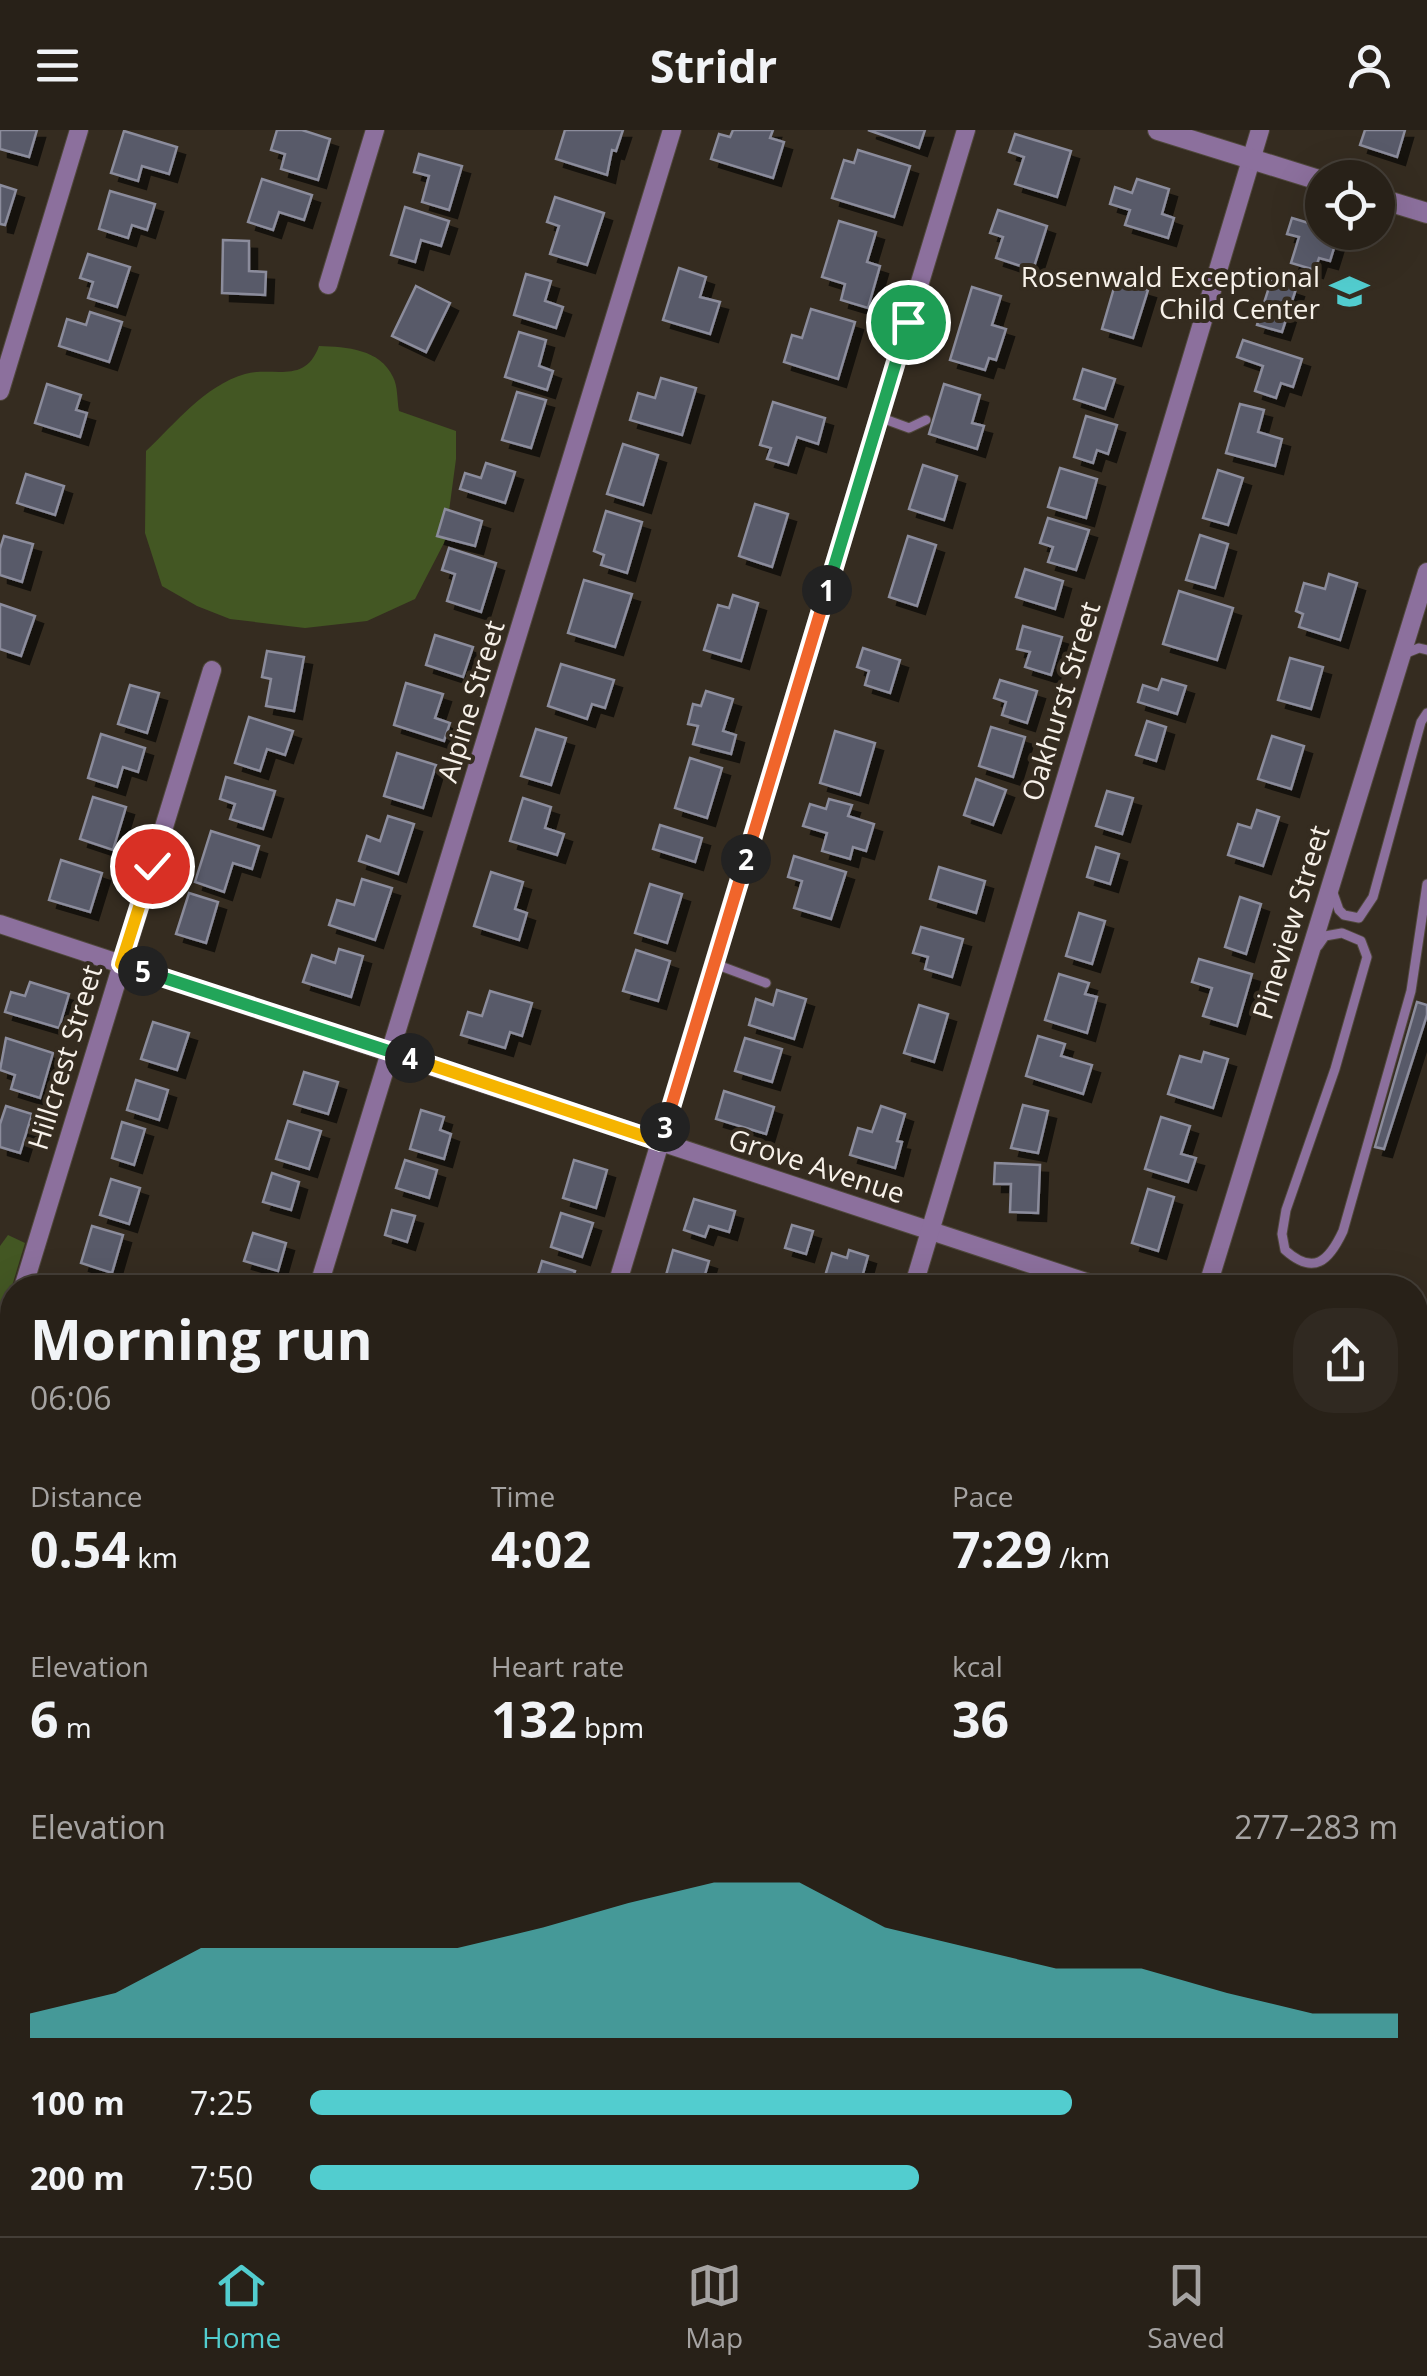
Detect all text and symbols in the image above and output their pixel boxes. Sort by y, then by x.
text: Stridr [650,35,777,96]
icon: menu [30,38,85,93]
icon: person [1342,38,1397,93]
map controls [1305,160,1395,250]
button: locate [1305,160,1395,250]
place label: Rosenwald Exceptional Child Center [1021,257,1321,327]
school or university icon: Rosenwald Exceptional Child Center [1329,271,1371,313]
pin [866,280,951,365]
icon: arrive [881,295,936,350]
pin: 1 [802,565,852,615]
text: 1 [819,571,835,609]
street label: Oakhurst Street [1012,597,1108,805]
street label: Alpine Street [427,615,513,787]
street label: Pineview Street [1242,820,1338,1024]
pin [110,824,195,909]
pin: 2 [721,834,771,884]
icon: check [125,839,180,894]
text: 2 [738,840,754,878]
pin: 5 [118,946,168,996]
text: 5 [135,952,151,990]
street label: Hillcrest Street [18,960,110,1154]
pin: 4 [385,1033,435,1083]
text: 4 [402,1039,418,1077]
pin: 3 [640,1102,690,1152]
text: 3 [657,1108,673,1146]
street label: Grove Avenue [724,1119,910,1211]
text: Morning run [30,1301,373,1376]
button: share [1293,1308,1398,1413]
text: 06:06 [30,1376,112,1419]
text: Distance [30,1477,143,1515]
text: Time [491,1477,555,1515]
text: Pace [952,1477,1014,1515]
text: 0.54 [30,1515,130,1583]
text: 4:02 [491,1515,591,1583]
text: 7:29 [952,1515,1052,1583]
text: km [130,1538,178,1576]
text: /km [1052,1538,1110,1576]
text: Elevation [30,1647,149,1685]
text: Heart rate [491,1647,624,1685]
text: kcal [952,1647,1003,1685]
text: 6 [30,1685,59,1753]
text: 132 [491,1685,577,1753]
text: 36 [952,1685,1009,1753]
text: m [59,1708,92,1746]
text: bpm [577,1708,644,1746]
text: Elevation [30,1805,166,1848]
text: 277–283 m [1234,1805,1398,1848]
text: 100 m [30,2081,125,2124]
text: 7:25 [190,2081,253,2124]
text: 200 m [30,2156,125,2199]
text: 7:50 [190,2156,253,2199]
tab: Home [202,2258,281,2356]
tab: Map [685,2258,743,2356]
tab: Saved [1147,2258,1225,2356]

